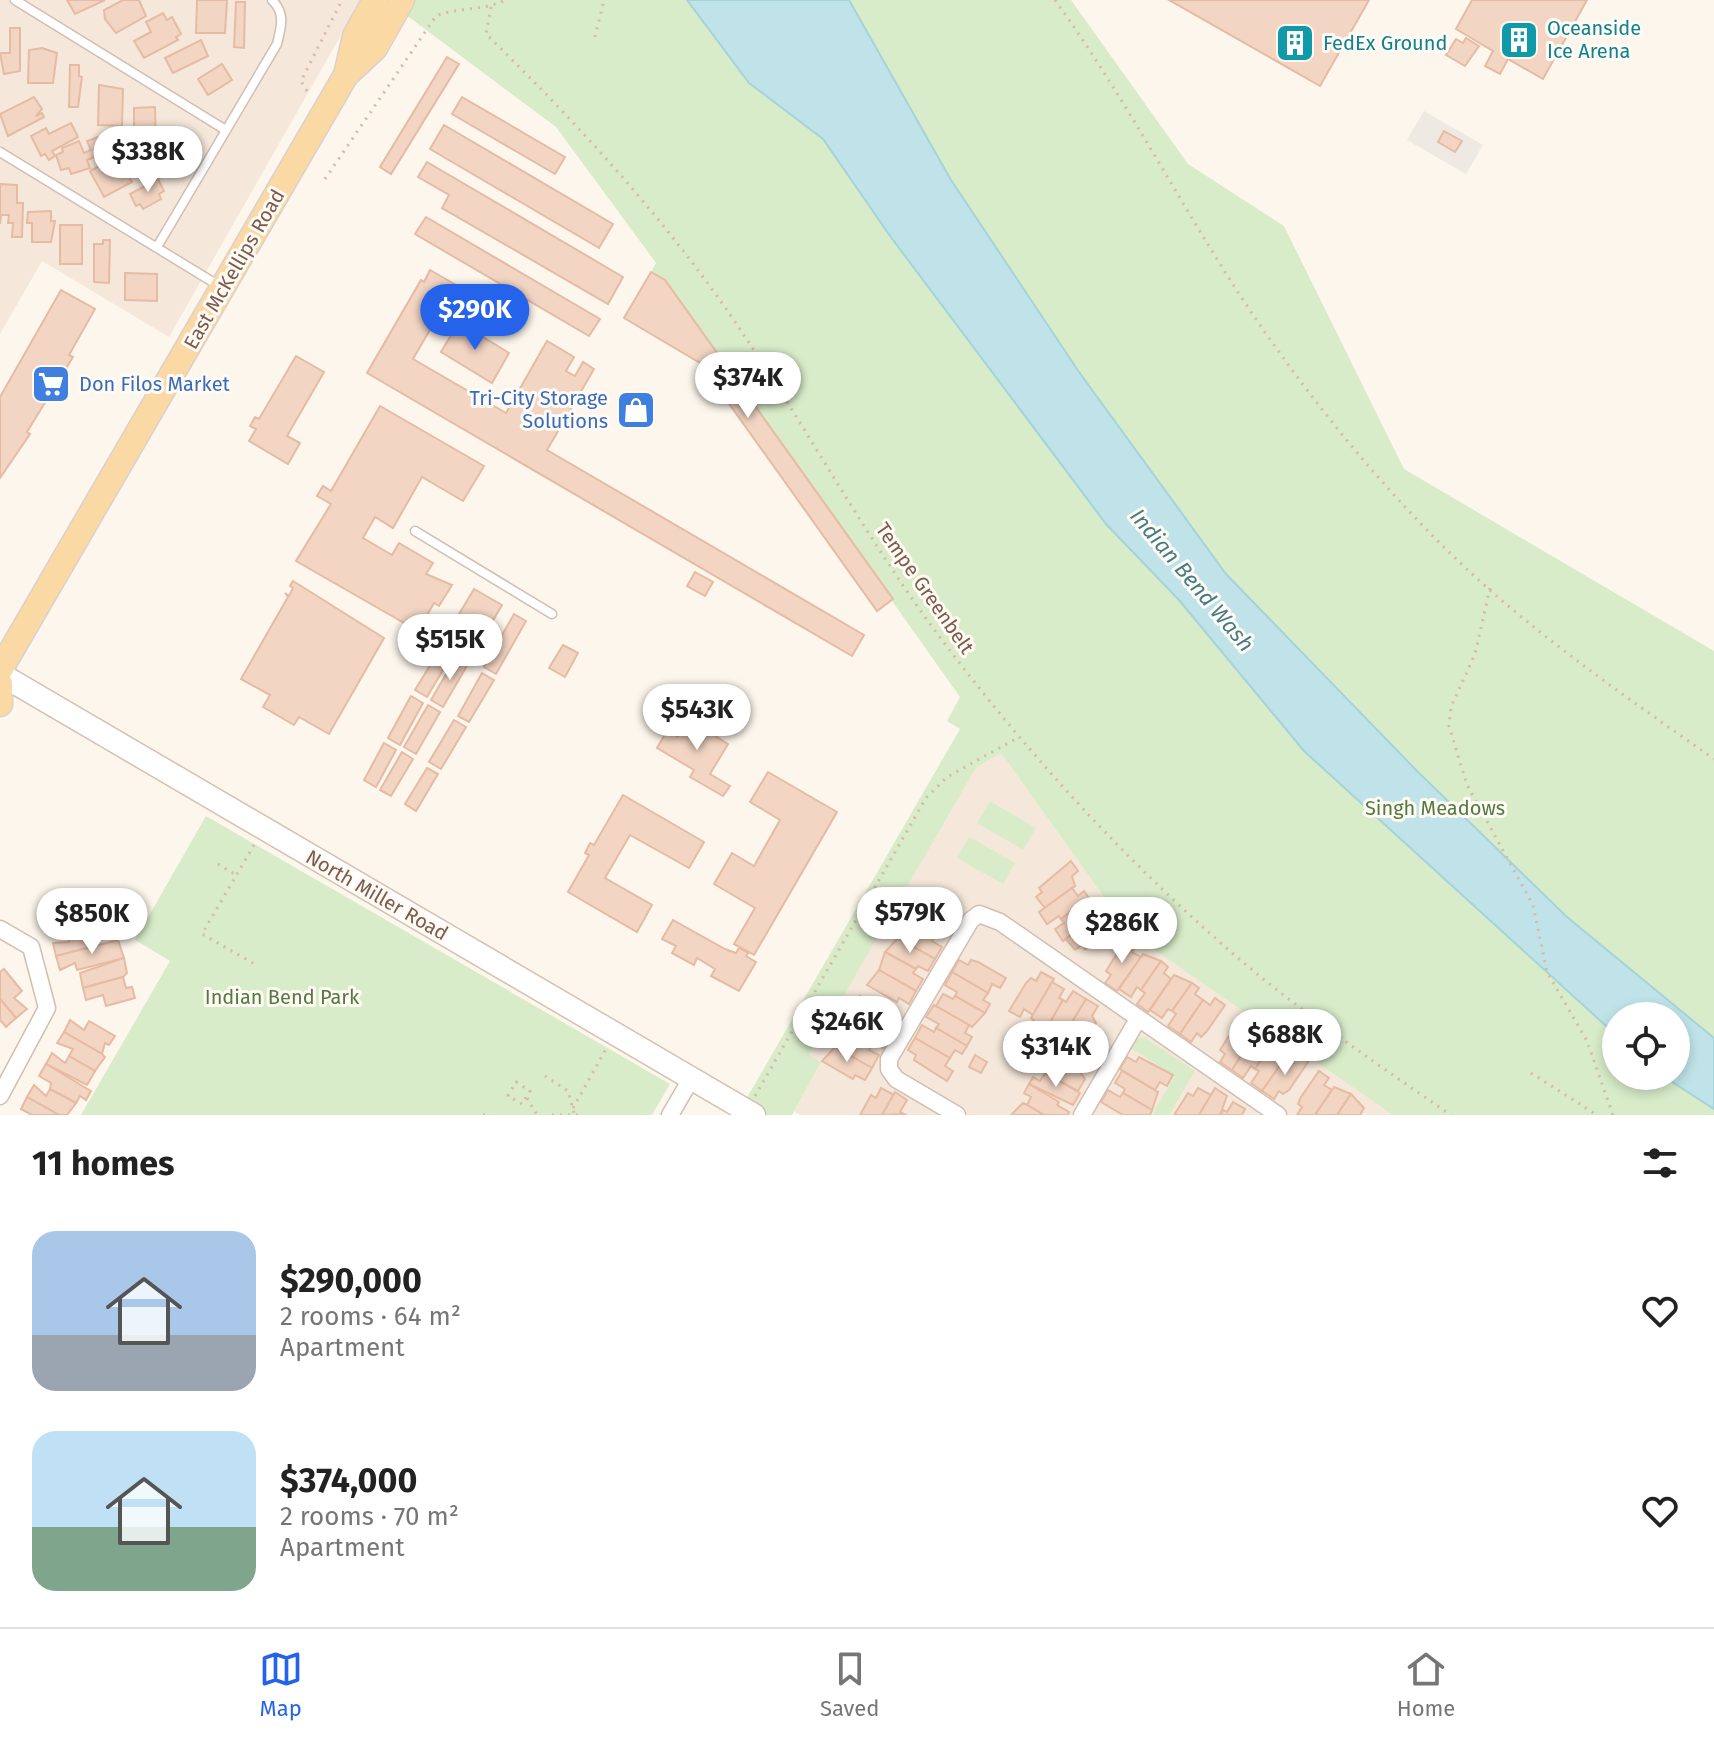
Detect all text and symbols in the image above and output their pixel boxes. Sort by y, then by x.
place label: Oceanside Ice Arena [1547,16,1641,63]
building icon: Oceanside Ice Arena [1498,19,1540,61]
building icon: FedEx Ground [1274,22,1316,64]
place label: FedEx Ground [1323,31,1447,55]
pin: $338K [92,126,204,194]
text: $338K [112,136,184,167]
street label: East McKellips Road [178,185,290,353]
pin: $290K [419,284,531,352]
text: $290K [438,294,512,325]
pin: $374K [692,352,804,420]
text: $374K [713,362,783,393]
supermarket icon: Don Filos Market [30,363,72,405]
place label: Don Filos Market [79,372,231,396]
place label: Tri-City Storage Solutions [470,386,608,433]
shop icon: Tri-City Storage Solutions [615,389,657,431]
water label: Indian Bend Wash [1124,503,1260,657]
street label: Tempe Greenbelt [871,518,980,659]
pin: $515K [394,614,506,682]
text: $515K [415,624,485,655]
pin: $543K [641,684,753,752]
text: $543K [661,694,733,725]
park label: Singh Meadows [1365,796,1505,820]
street label: North Miller Road [302,845,452,945]
pin: $579K [854,887,966,955]
pin: $850K [36,888,148,956]
text: $579K [875,897,945,928]
pin: $286K [1066,897,1178,965]
text: $850K [55,898,129,929]
text: $286K [1085,907,1159,938]
park label: Indian Bend Park [205,985,360,1009]
pin: $246K [791,996,903,1064]
map controls [1602,1002,1690,1090]
button: locate [1602,1002,1690,1090]
text: $246K [811,1006,883,1037]
pin: $688K [1229,1009,1341,1077]
text: $688K [1247,1019,1323,1050]
pin: $314K [1000,1021,1112,1089]
text: $314K [1021,1031,1091,1062]
icon: filters [1638,1141,1682,1185]
text: 11 homes [32,1143,174,1184]
text: $290,000 [280,1260,422,1301]
icon: home [96,1263,192,1359]
icon: heart [1638,1289,1682,1333]
text: 2 rooms · 64 m² [280,1301,461,1332]
text: Apartment [280,1332,405,1363]
text: $374,000 [280,1460,417,1501]
icon: home [96,1463,192,1559]
icon: heart [1638,1489,1682,1533]
text: 2 rooms · 70 m² [280,1501,459,1532]
text: Apartment [280,1532,405,1563]
tab: Map [259,1647,303,1722]
tab: Saved [820,1647,879,1722]
tab: Home [1397,1647,1455,1722]

